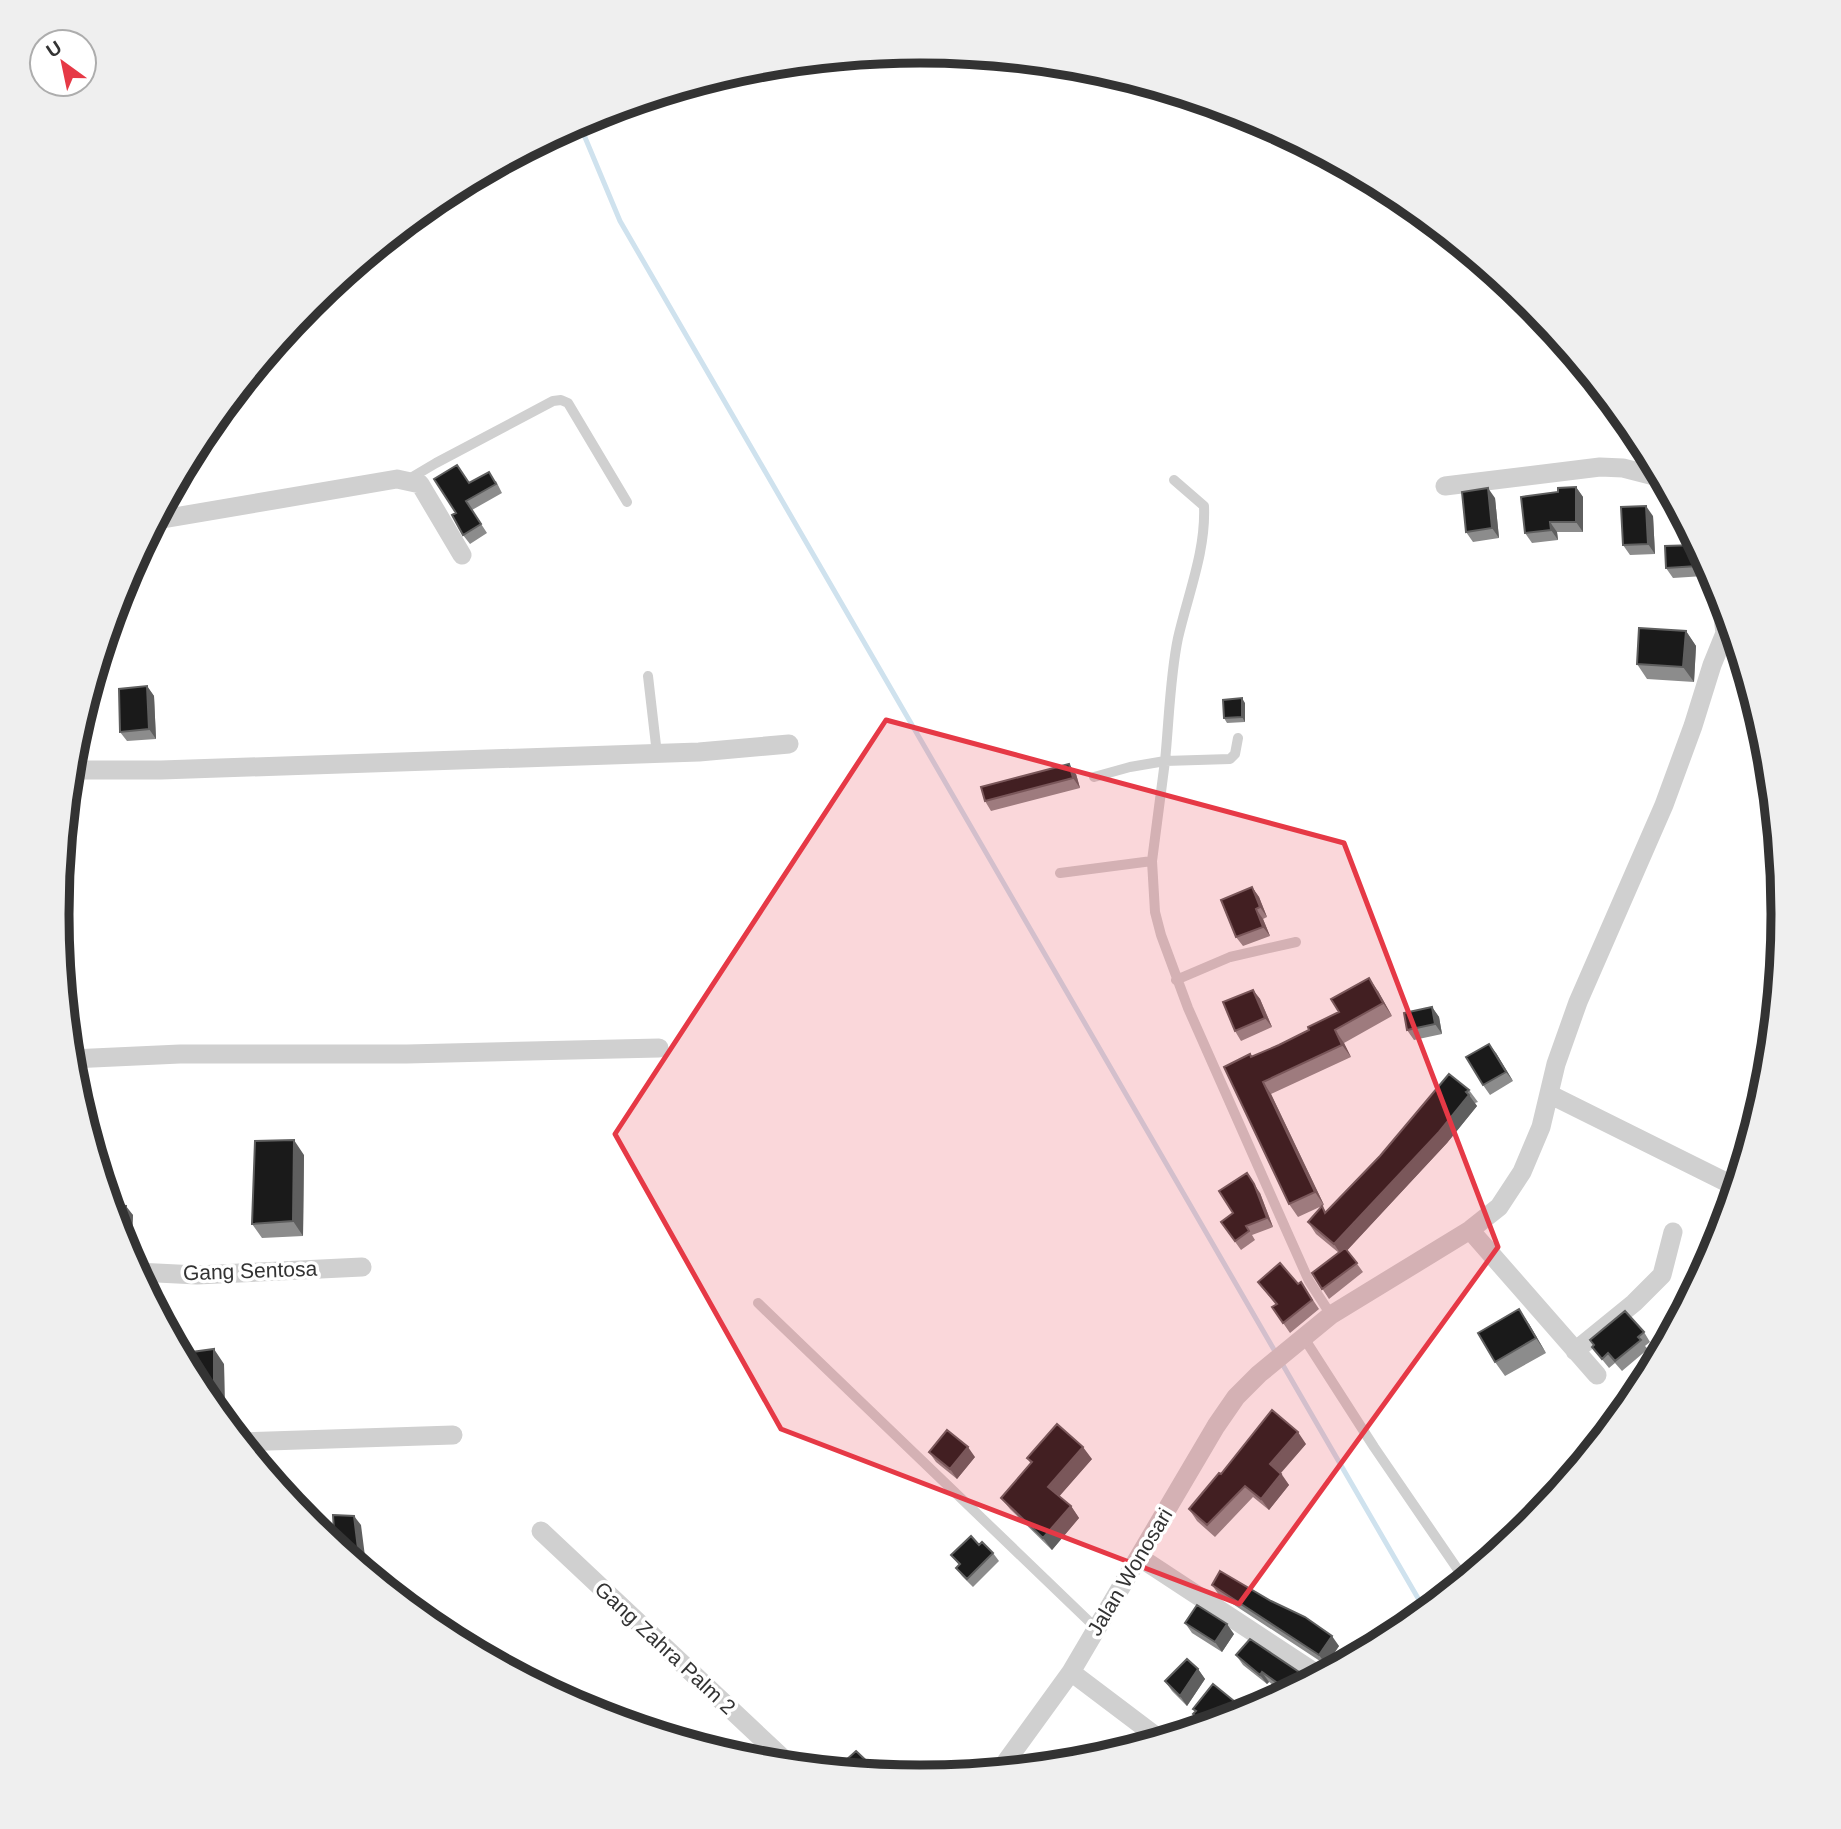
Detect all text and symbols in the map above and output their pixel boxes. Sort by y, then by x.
north arrow [28,28,98,98]
text: U [43,37,65,62]
street label: Gang Sentosa [182,1257,318,1284]
street label: Jalan Wonosari [1083,1504,1177,1640]
street label: Gang Zahra Palm 2 [590,1577,740,1719]

